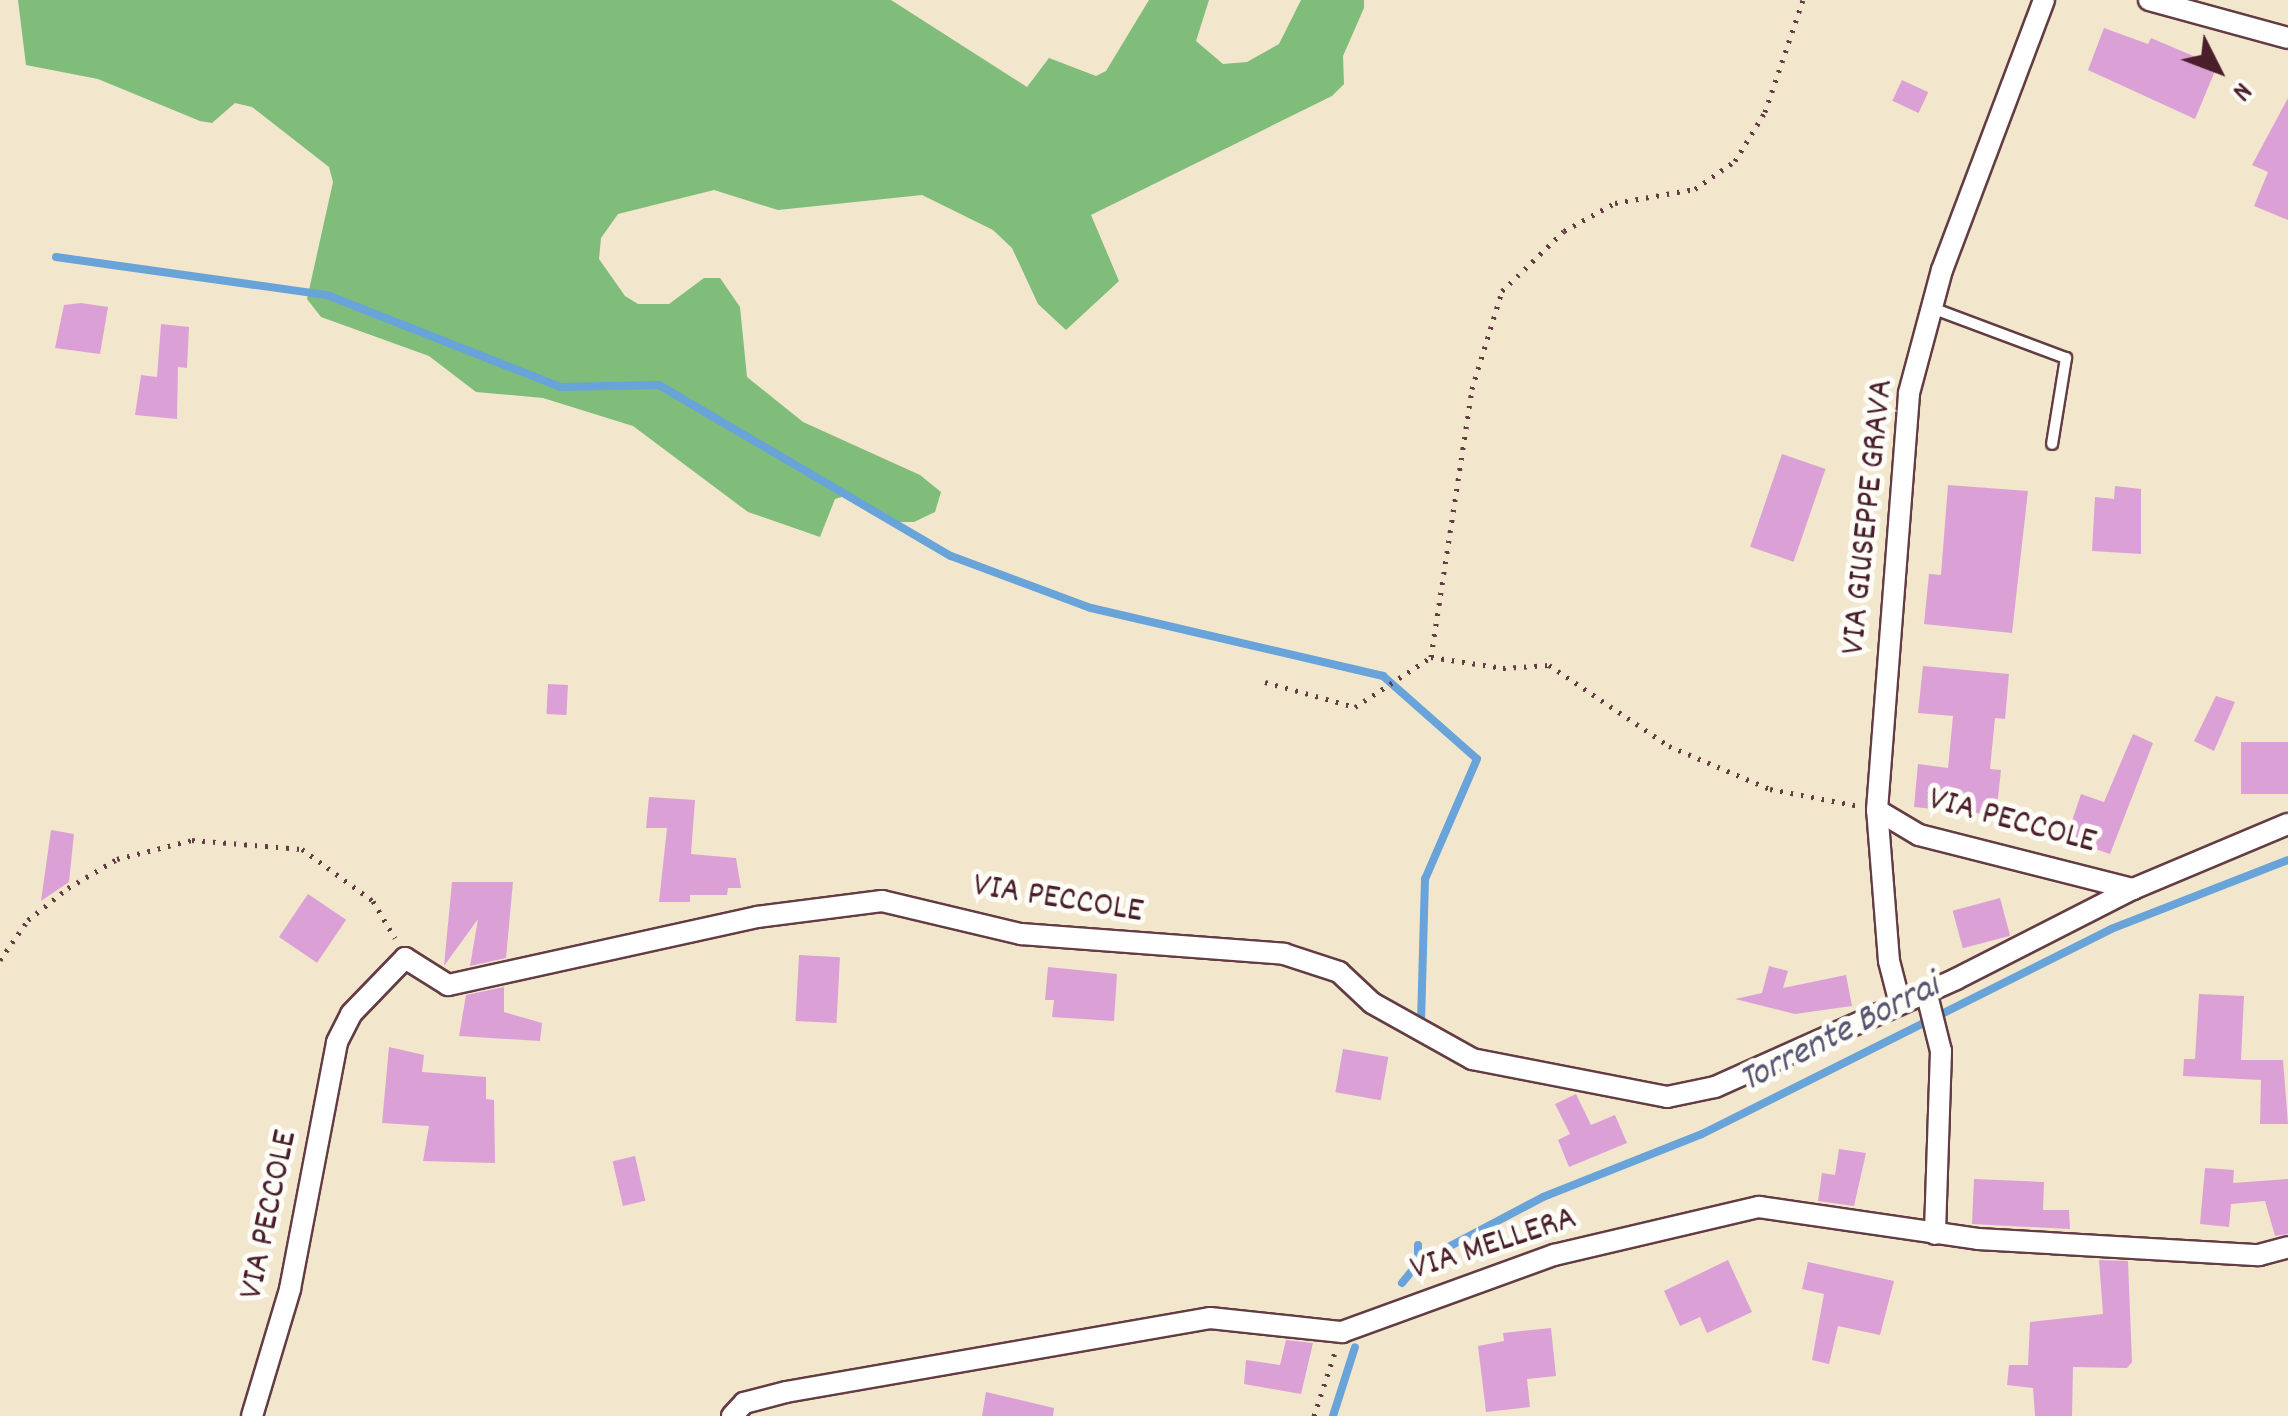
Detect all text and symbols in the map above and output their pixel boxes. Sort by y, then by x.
north arrow [2168,20,2268,120]
text: N [2221,72,2260,109]
street label: VIA GIUSEPPE GRAVA [1834,377,1904,657]
street label: VIA PECCOLE [1924,780,2100,864]
street label: VIA PECCOLE [970,866,1146,934]
water label: Torrente Borrai [1732,965,1948,1105]
street label: VIA PECCOLE [232,1127,308,1303]
street label: VIA MELLERA [1406,1198,1582,1292]

